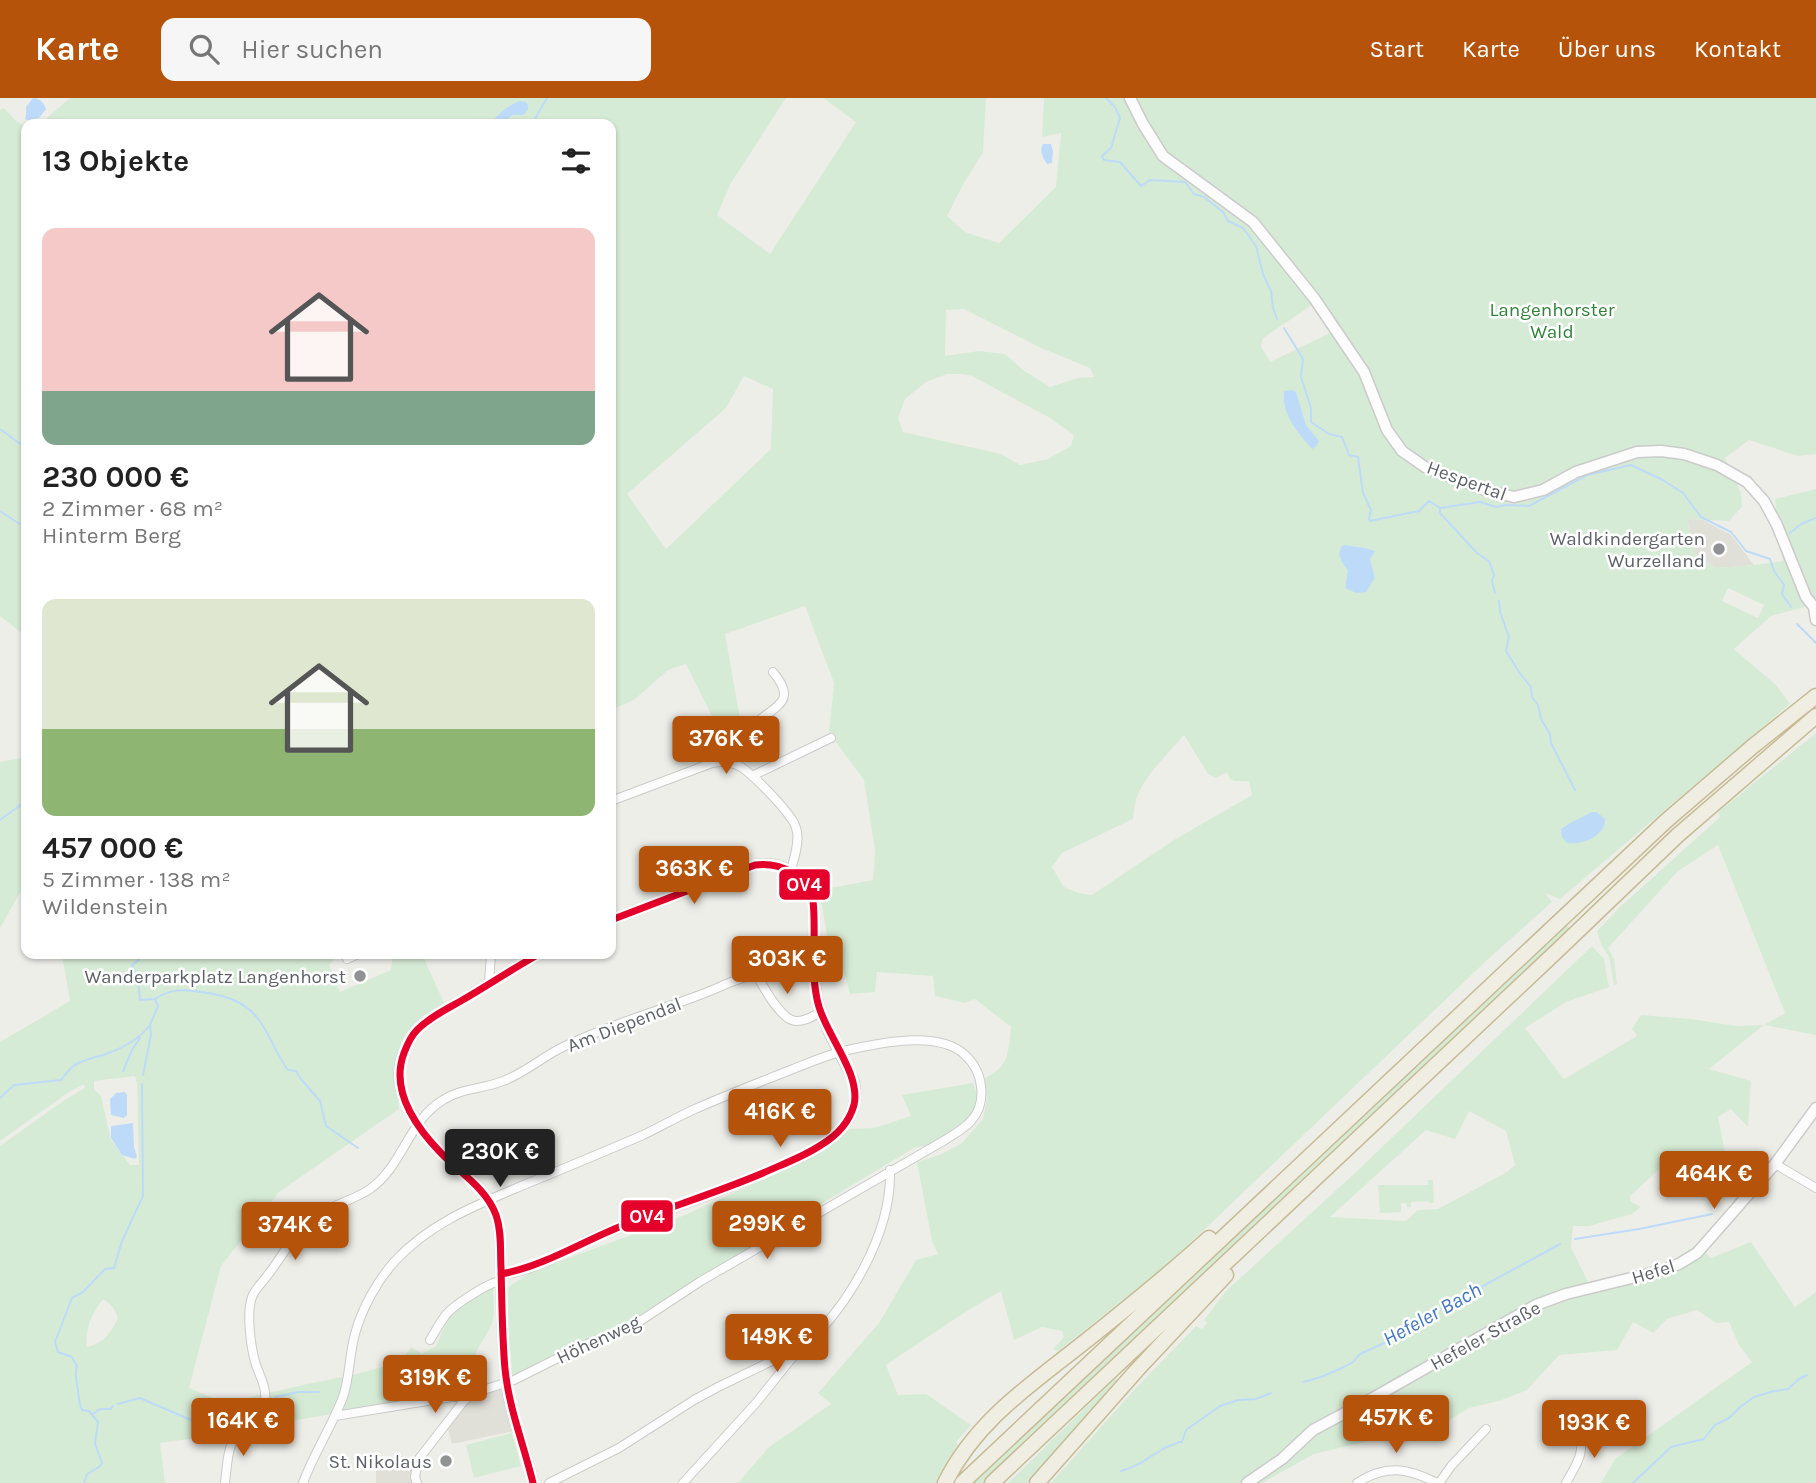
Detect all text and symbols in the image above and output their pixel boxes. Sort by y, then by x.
search box [161,18,651,81]
text: Karte [35,30,119,68]
icon: search [185,30,223,68]
text: Hier suchen [241,34,383,65]
text: Start [1370,35,1424,63]
text: Karte [1462,35,1520,63]
text: Über uns [1558,35,1656,63]
text: Kontakt [1694,35,1781,63]
icon: filters [557,142,595,180]
text: 13 Objekte [42,143,189,179]
icon: home [256,274,382,400]
park label: Langenhorster Wald [1489,299,1615,343]
street label: Hespertal [1424,456,1509,505]
text: 230 000 € [42,459,189,495]
text: 2 Zimmer · 68 m² [42,495,223,522]
text: Hinterm Berg [42,522,181,549]
place label: Waldkindergarten Wurzelland [1550,528,1705,572]
marker: Waldkindergarten Wurzelland [1711,541,1727,557]
icon: home [256,645,382,771]
pin: 376K € [669,716,783,776]
text: 376K € [688,725,764,752]
text: 457 000 € [42,830,183,866]
pin: 363K € [637,846,751,906]
text: 363K € [655,855,733,882]
text: 5 Zimmer · 138 m² [42,866,231,893]
line badge: OV4 [778,868,831,901]
text: OV4 [786,874,822,896]
text: Wildenstein [42,893,168,920]
pin: 303K € [730,936,844,996]
text: 303K € [748,945,826,972]
place label: Wanderparkplatz Langenhorst [85,966,346,988]
marker: Wanderparkplatz Langenhorst [352,968,368,984]
street label: Am Diependal [564,993,685,1057]
pin: 416K € [723,1090,837,1149]
text: 416K € [744,1098,816,1125]
pin: 230K € [443,1130,557,1189]
text: 230K € [461,1138,539,1165]
pin: 464K € [1657,1152,1771,1211]
text: 464K € [1676,1160,1752,1187]
line badge: OV4 [620,1199,674,1233]
pin: 374K € [238,1202,352,1262]
pin: 299K € [710,1202,824,1261]
text: OV4 [629,1206,665,1228]
text: 299K € [728,1210,806,1237]
text: 374K € [258,1211,332,1238]
street label: Hefel [1629,1255,1678,1289]
water label: Hefeler Bach [1379,1277,1485,1351]
street label: Hefeler Straße [1427,1297,1544,1375]
street label: Höhenweg [553,1311,644,1369]
pin: 149K € [720,1314,834,1374]
text: 149K € [741,1323,813,1350]
pin: 319K € [378,1356,492,1415]
text: 319K € [399,1364,471,1391]
pin: 457K € [1339,1396,1453,1455]
pin: 164K € [186,1398,300,1458]
pin: 193K € [1537,1400,1651,1460]
text: 457K € [1359,1404,1433,1431]
text: 164K € [207,1407,279,1434]
text: 193K € [1558,1409,1630,1436]
place label: St. Nikolaus [328,1451,432,1473]
marker: St. Nikolaus [438,1453,454,1469]

